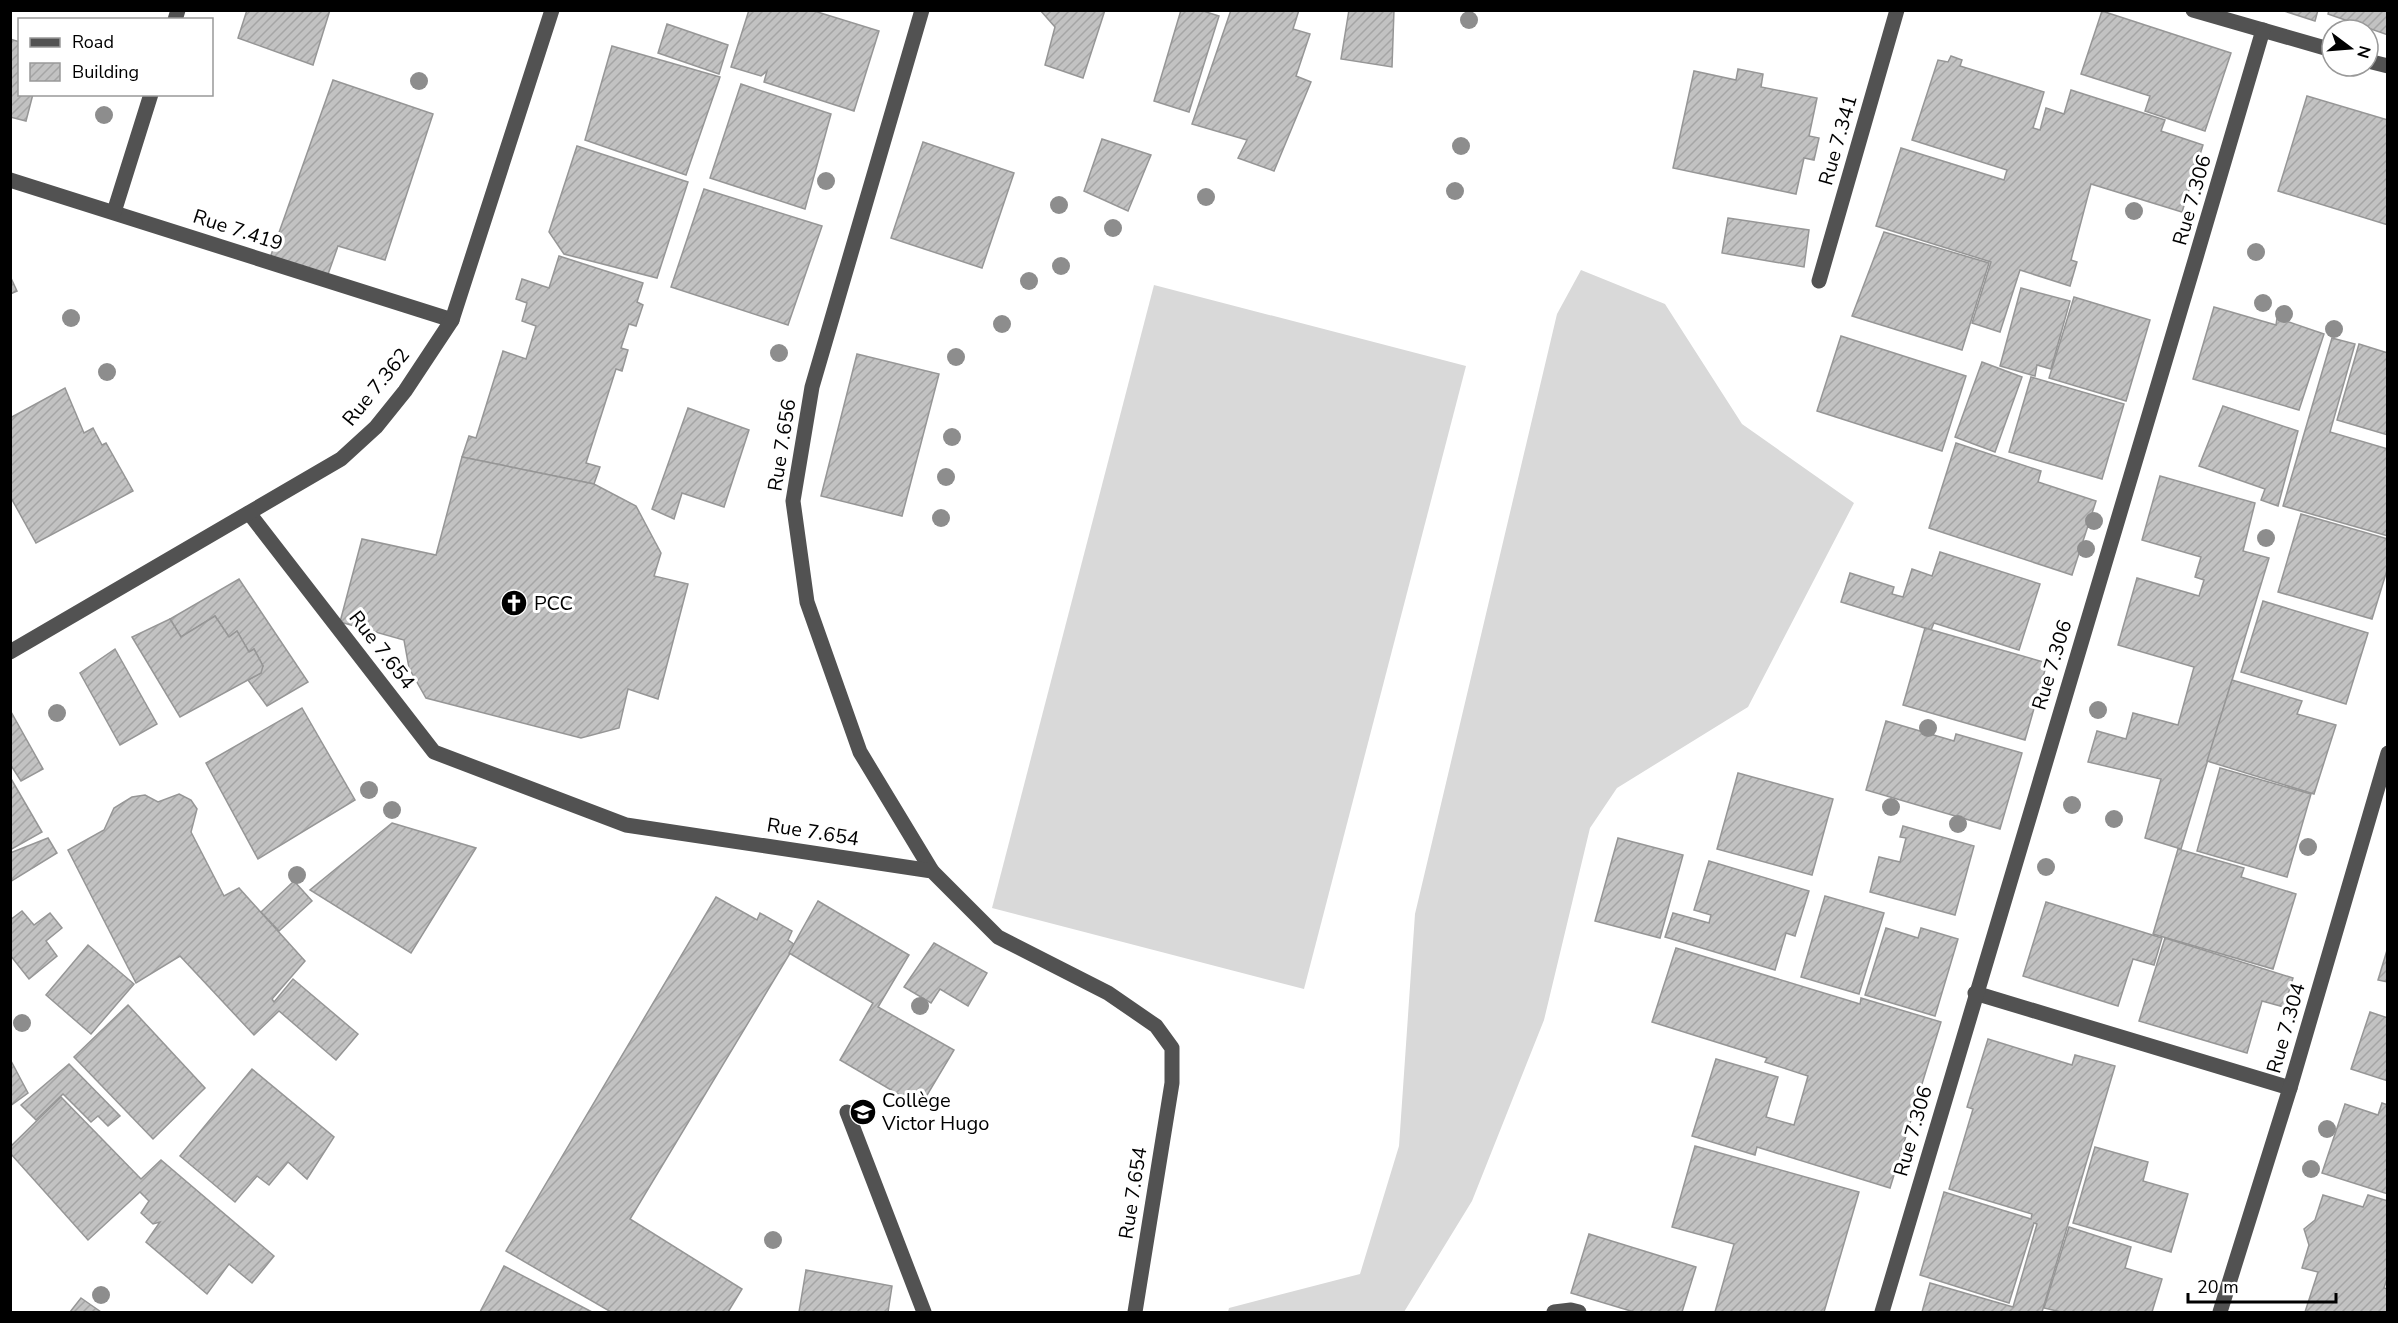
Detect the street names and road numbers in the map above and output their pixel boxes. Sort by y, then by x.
street label: Rue 7.341 [1812,92,1864,188]
street label: Rue 7.306 [2166,152,2218,248]
street label: Rue 7.419 [190,203,286,257]
street label: Rue 7.362 [336,342,416,432]
street label: Rue 7.656 [761,397,803,493]
street label: Rue 7.654 [343,605,421,695]
street label: Rue 7.306 [2026,617,2078,713]
street label: Rue 7.654 [765,811,861,853]
street label: Rue 7.304 [2260,980,2312,1076]
street label: Rue 7.306 [1887,1083,1939,1179]
street label: Rue 7.654 [1112,1145,1154,1241]

